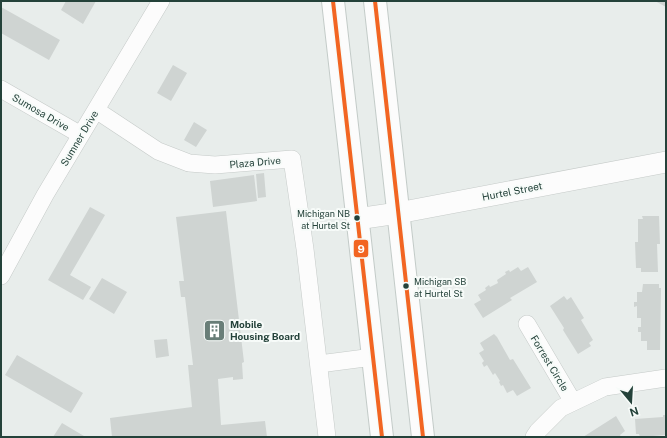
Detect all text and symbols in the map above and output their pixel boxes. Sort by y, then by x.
street label: Sumosa Drive [10,91,72,133]
street label: Sumner Drive [58,108,101,168]
street label: Plaza Drive [229,154,282,170]
street label: Hurtel Street [481,179,543,203]
place label: Michigan NB at Hurtel St [297,208,350,231]
marker: Michigan NB at Hurtel St [352,213,362,223]
line badge: 9 [353,239,369,258]
text: 9 [357,243,365,255]
place label: Michigan SB at Hurtel St [414,276,466,299]
marker: Michigan SB at Hurtel St [401,281,411,291]
building icon: Mobile Housing Board [201,317,227,343]
place label: Mobile Housing Board [230,318,300,342]
street label: Forrest Circle [529,333,572,393]
north arrow [611,382,651,422]
text: N [628,404,640,419]

